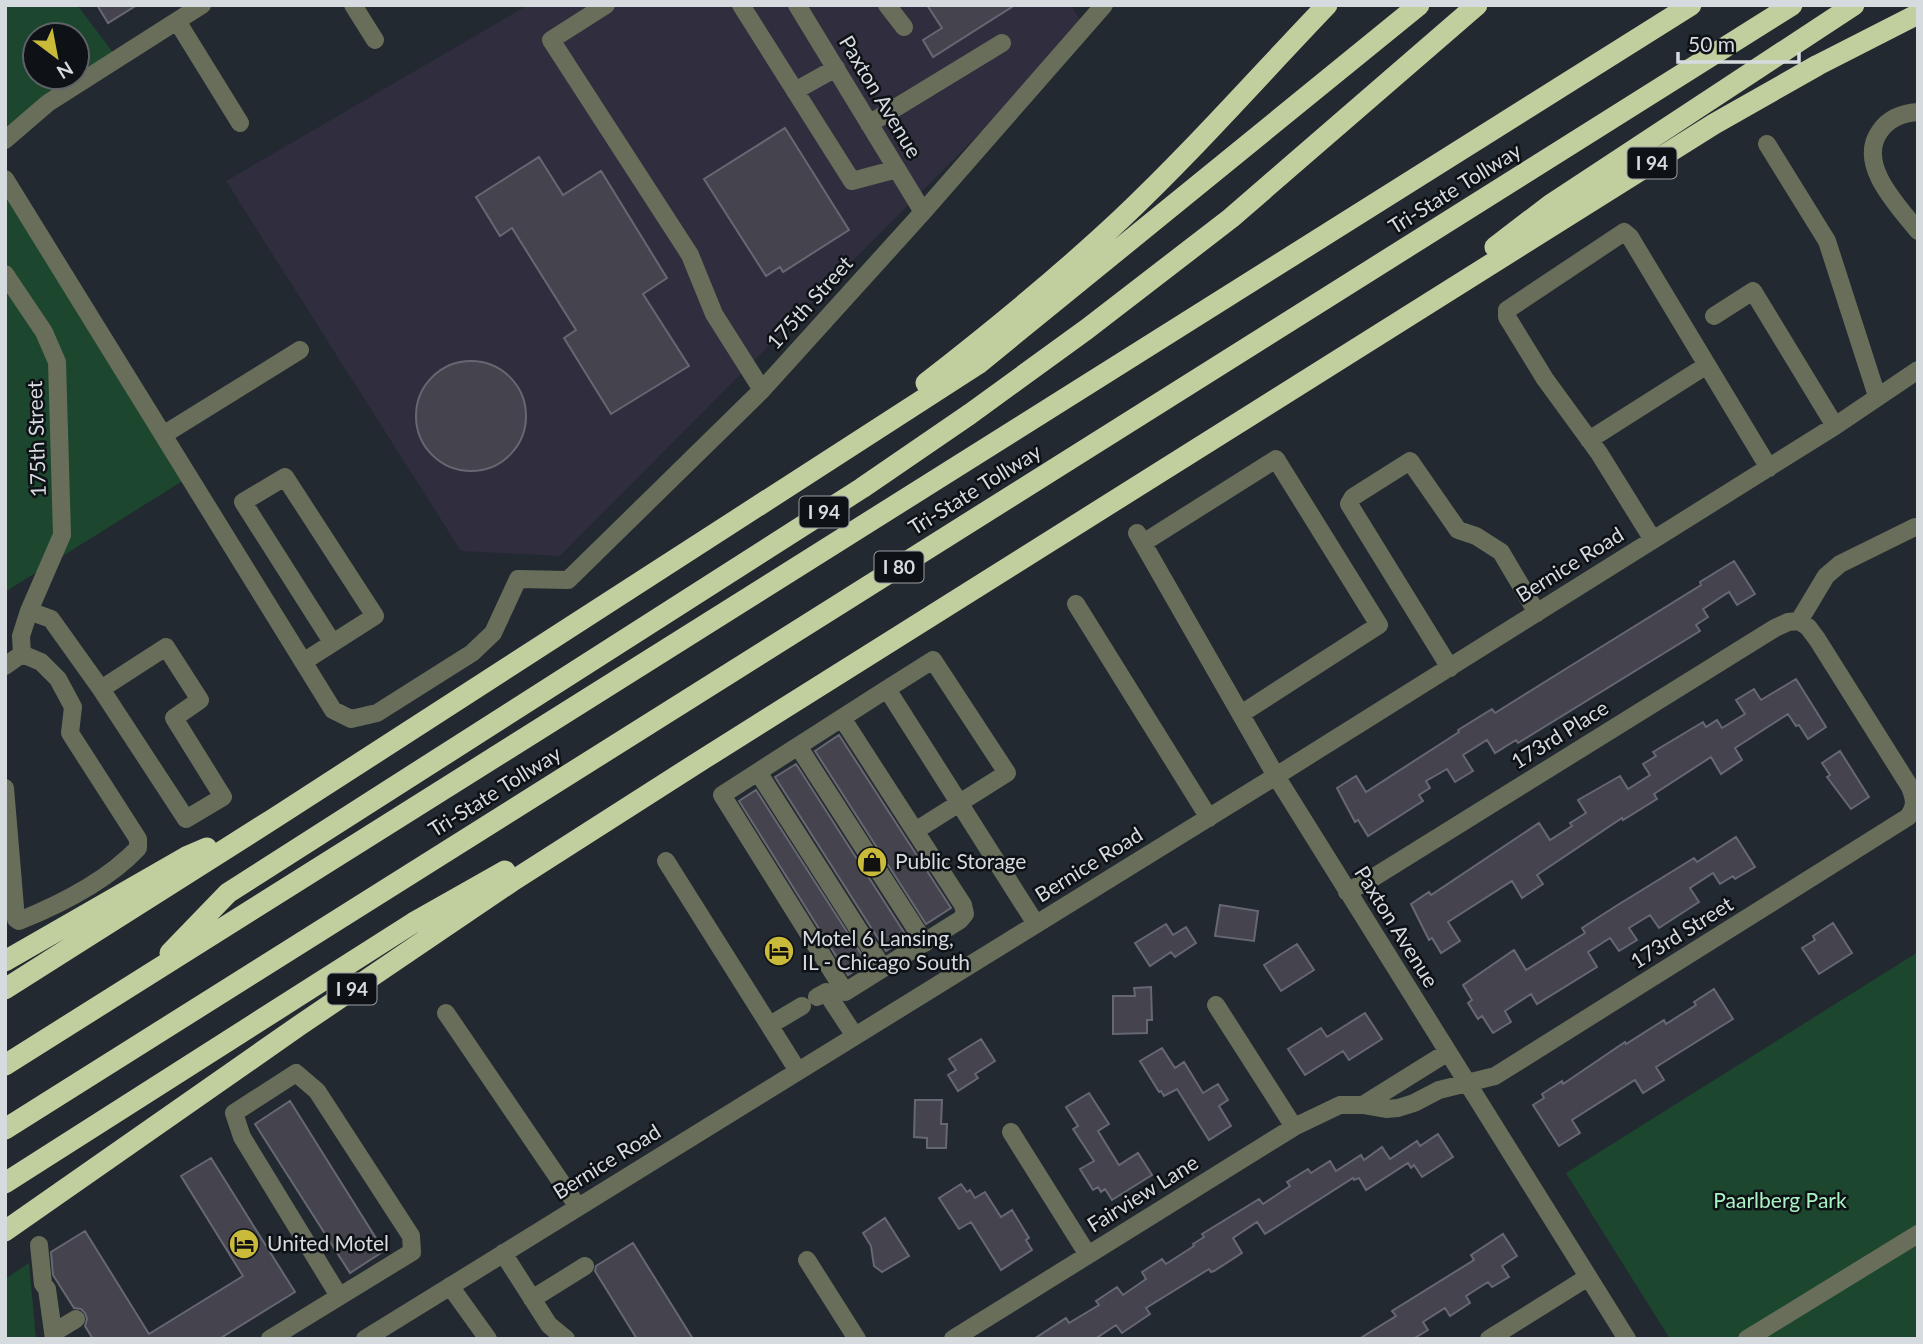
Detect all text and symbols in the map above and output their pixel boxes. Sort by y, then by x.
north arrow [21,21,91,91]
scale bar [1678,21,1799,65]
street label: Paxton Avenue [835,30,928,162]
text: 50 m [1688,31,1735,56]
text: N [53,57,78,84]
street label: Tri-State Tollway [1383,137,1525,239]
road number: I 94 [1628,148,1676,178]
street label: 175th Street [761,250,857,354]
street label: 175th Street [21,380,50,498]
street label: Tri-State Tollway [903,438,1045,540]
road number: I 94 [800,496,848,527]
street label: Bernice Road [1511,521,1627,607]
road number: I 80 [874,552,923,582]
street label: 173rd Place [1506,694,1612,773]
street label: Tri-State Tollway [423,740,565,842]
street label: Bernice Road [1030,821,1146,907]
shop icon: Public Storage [855,845,889,879]
place label: Public Storage [895,848,1026,873]
street label: Paxton Avenue [1350,861,1445,992]
street label: 173rd Street [1625,890,1738,973]
place label: Motel 6 Lansing, IL - Chicago South [802,925,970,974]
hotel icon: Motel 6 Lansing, IL - Chicago South [762,934,796,968]
road number: I 94 [328,973,376,1004]
street label: Bernice Road [548,1118,664,1204]
street label: Fairview Lane [1082,1149,1202,1237]
park label: Paarlberg Park [1713,1187,1847,1212]
hotel icon: United Motel [227,1227,261,1261]
place label: United Motel [267,1230,389,1255]

